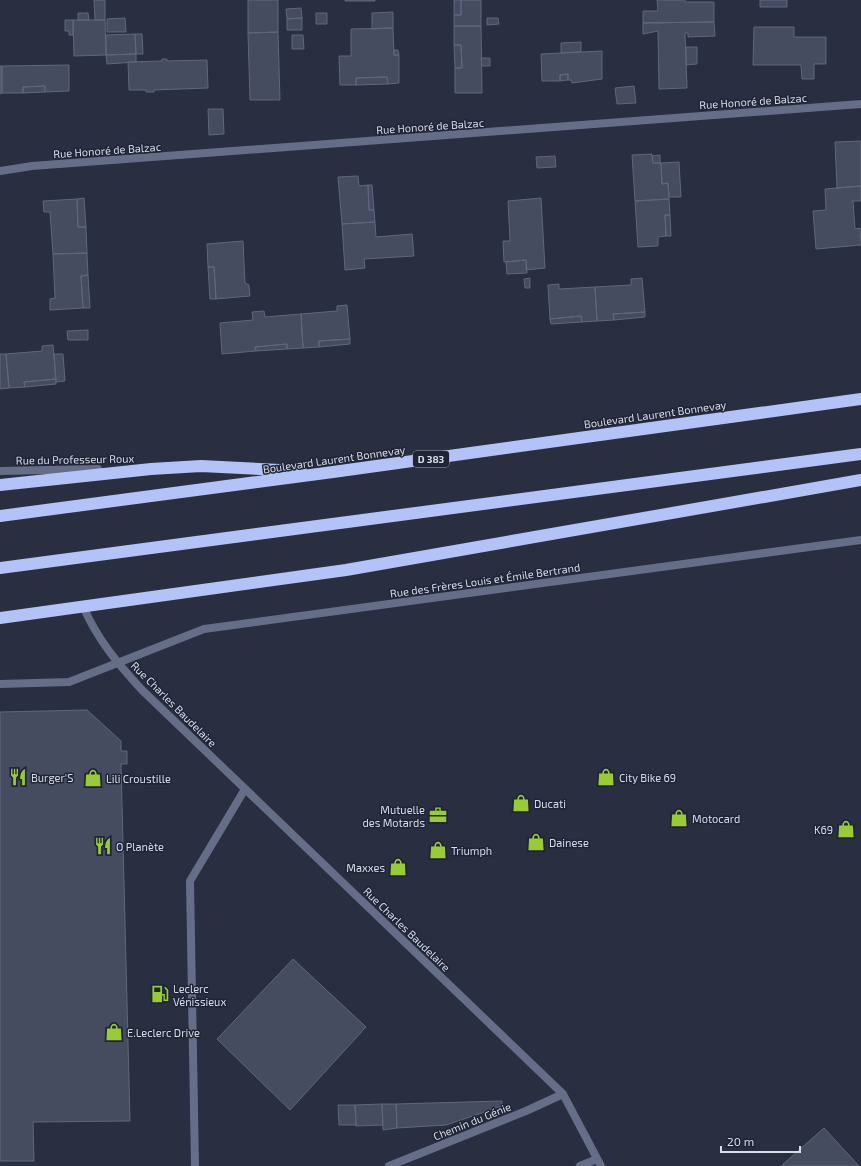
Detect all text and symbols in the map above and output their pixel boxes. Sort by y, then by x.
street label: Rue Honoré de Balzac [699,91,807,111]
street label: Rue Honoré de Balzac [376,116,484,136]
street label: Rue Honoré de Balzac [53,140,161,160]
street label: Boulevard Laurent Bonnevay [583,398,727,430]
street label: Boulevard Laurent Bonnevay [262,443,406,475]
street label: Rue du Professeur Roux [16,451,135,467]
road number: D 383 [413,451,449,467]
street label: Rue des Frères Louis et Émile Bertrand [389,560,581,600]
street label: Rue Charles Baudelaire [129,659,219,749]
restaurant icon: Burger'S [8,767,28,787]
shop icon: City Bike 69 [596,767,616,787]
shop icon: Lili Croustille [83,768,103,788]
place label: Burger'S [31,771,73,784]
place label: City Bike 69 [619,771,676,784]
place label: Lili Croustille [106,772,171,785]
shop icon: Ducati [511,793,531,813]
place label: Ducati [534,797,566,810]
place label: Mutuelle des Motards [362,803,425,829]
office icon: Mutuelle des Motards [428,805,448,825]
shop icon: Motocard [669,808,689,828]
place label: Motocard [692,812,740,825]
shop icon: K69 [836,819,856,839]
place label: K69 [814,823,833,836]
shop icon: Dainese [526,832,546,852]
restaurant icon: O Planète [93,836,113,856]
place label: Dainese [549,836,589,849]
place label: O Planète [116,840,164,853]
shop icon: Triumph [428,840,448,860]
place label: Triumph [451,844,492,857]
shop icon: Maxxes [388,857,408,877]
place label: Maxxes [346,861,385,874]
street label: Rue Charles Baudelaire [361,884,453,974]
place label: Leclerc Vénissieux [173,982,226,1008]
fuel station icon: Leclerc Vénissieux [150,984,170,1004]
shop icon: E.Leclerc Drive [104,1022,124,1042]
place label: E.Leclerc Drive [127,1026,200,1039]
street label: Chemin du Génie [431,1099,513,1143]
scale bar [721,1128,800,1154]
text: 20 m [727,1134,754,1148]

